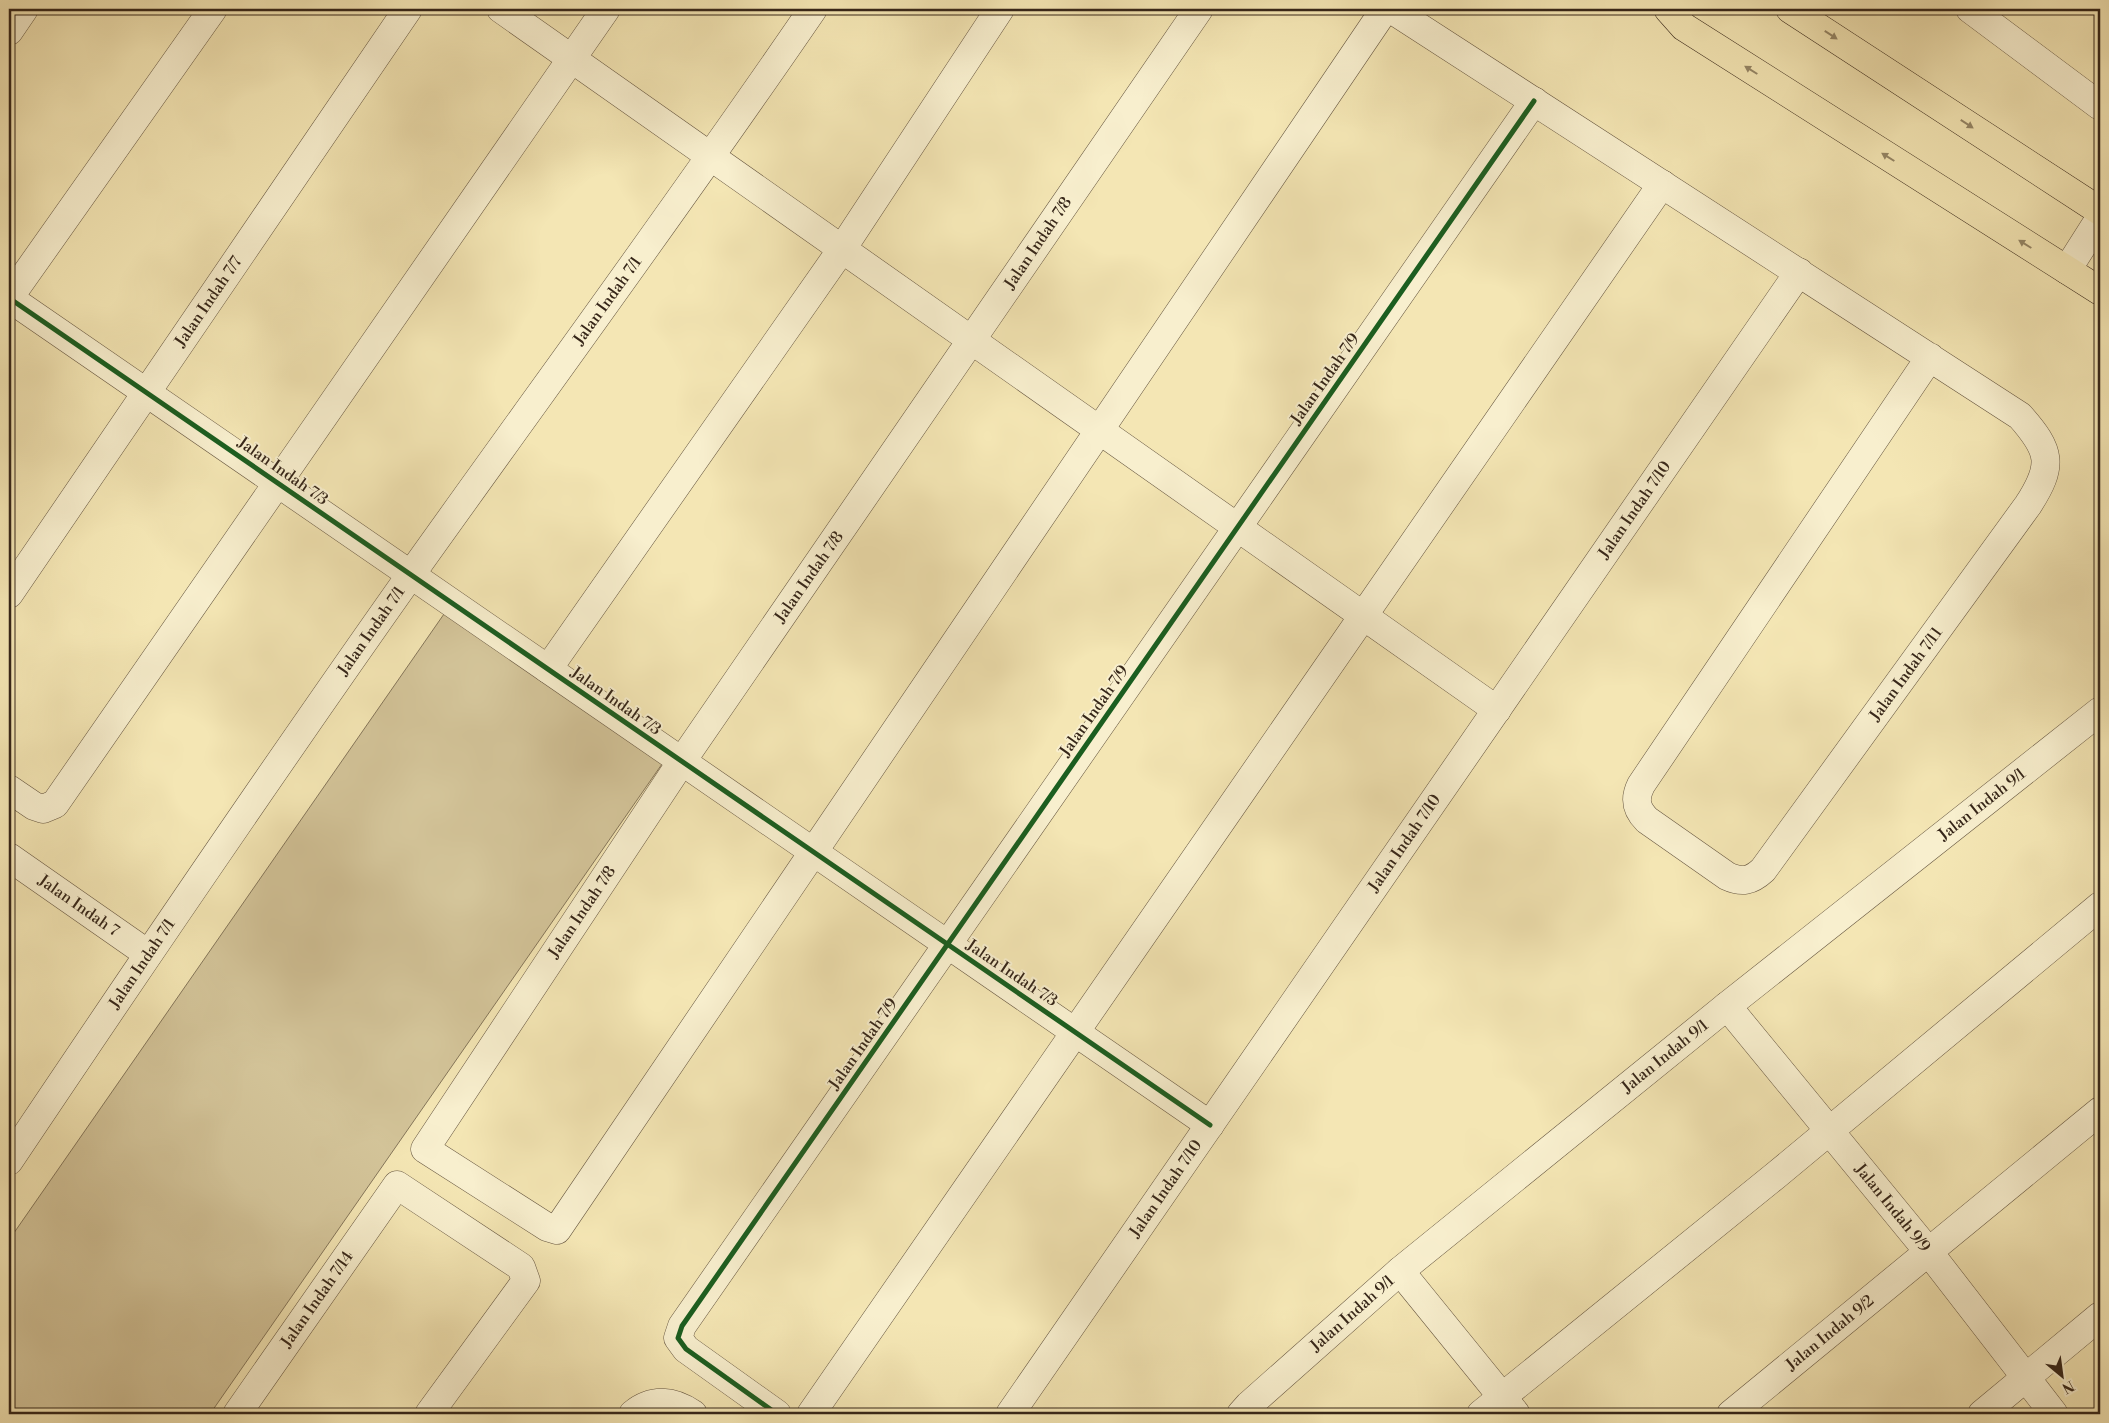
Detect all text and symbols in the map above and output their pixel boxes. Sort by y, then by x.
one-way arrow [1825,31,1838,40]
one-way arrow [1744,65,1758,74]
one-way arrow [1960,120,1974,129]
one-way arrow [1882,152,1895,161]
street label: Jalan Indah 7/8 [999,193,1076,294]
one-way arrow [2019,239,2032,248]
street label: Jalan Indah 7/7 [170,252,246,352]
street label: Jalan Indah 7/1 [568,252,646,350]
street label: Jalan Indah 7/9 [1286,329,1364,429]
street label: Jalan Indah 7/3 [233,432,332,510]
street label: Jalan Indah 7/10 [1593,457,1675,563]
street label: Jalan Indah 7/8 [770,527,848,627]
street label: Jalan Indah 7/1 [333,582,409,680]
street label: Jalan Indah 7/11 [1865,623,1947,726]
street label: Jalan Indah 7/9 [1055,661,1133,761]
street label: Jalan Indah 7/3 [566,662,665,740]
street label: Jalan Indah 9/1 [1934,764,2030,846]
street label: Jalan Indah 7/10 [1363,790,1445,897]
street label: Jalan Indah 7/8 [543,862,620,963]
street label: Jalan Indah 7 [33,870,123,941]
street label: Jalan Indah 7/1 [104,915,180,1013]
street label: Jalan Indah 7/3 [962,934,1062,1011]
street label: Jalan Indah 7/9 [824,994,902,1094]
street label: Jalan Indah 9/1 [1617,1015,1713,1098]
street label: Jalan Indah 7/10 [1124,1136,1206,1242]
street label: Jalan Indah 9/9 [1850,1159,1935,1256]
street label: Jalan Indah 7/14 [276,1247,358,1352]
street label: Jalan Indah 9/1 [1305,1271,1399,1357]
street label: Jalan Indah 9/2 [1781,1291,1878,1375]
north arrow [2036,1350,2086,1400]
text: N [2059,1376,2077,1397]

